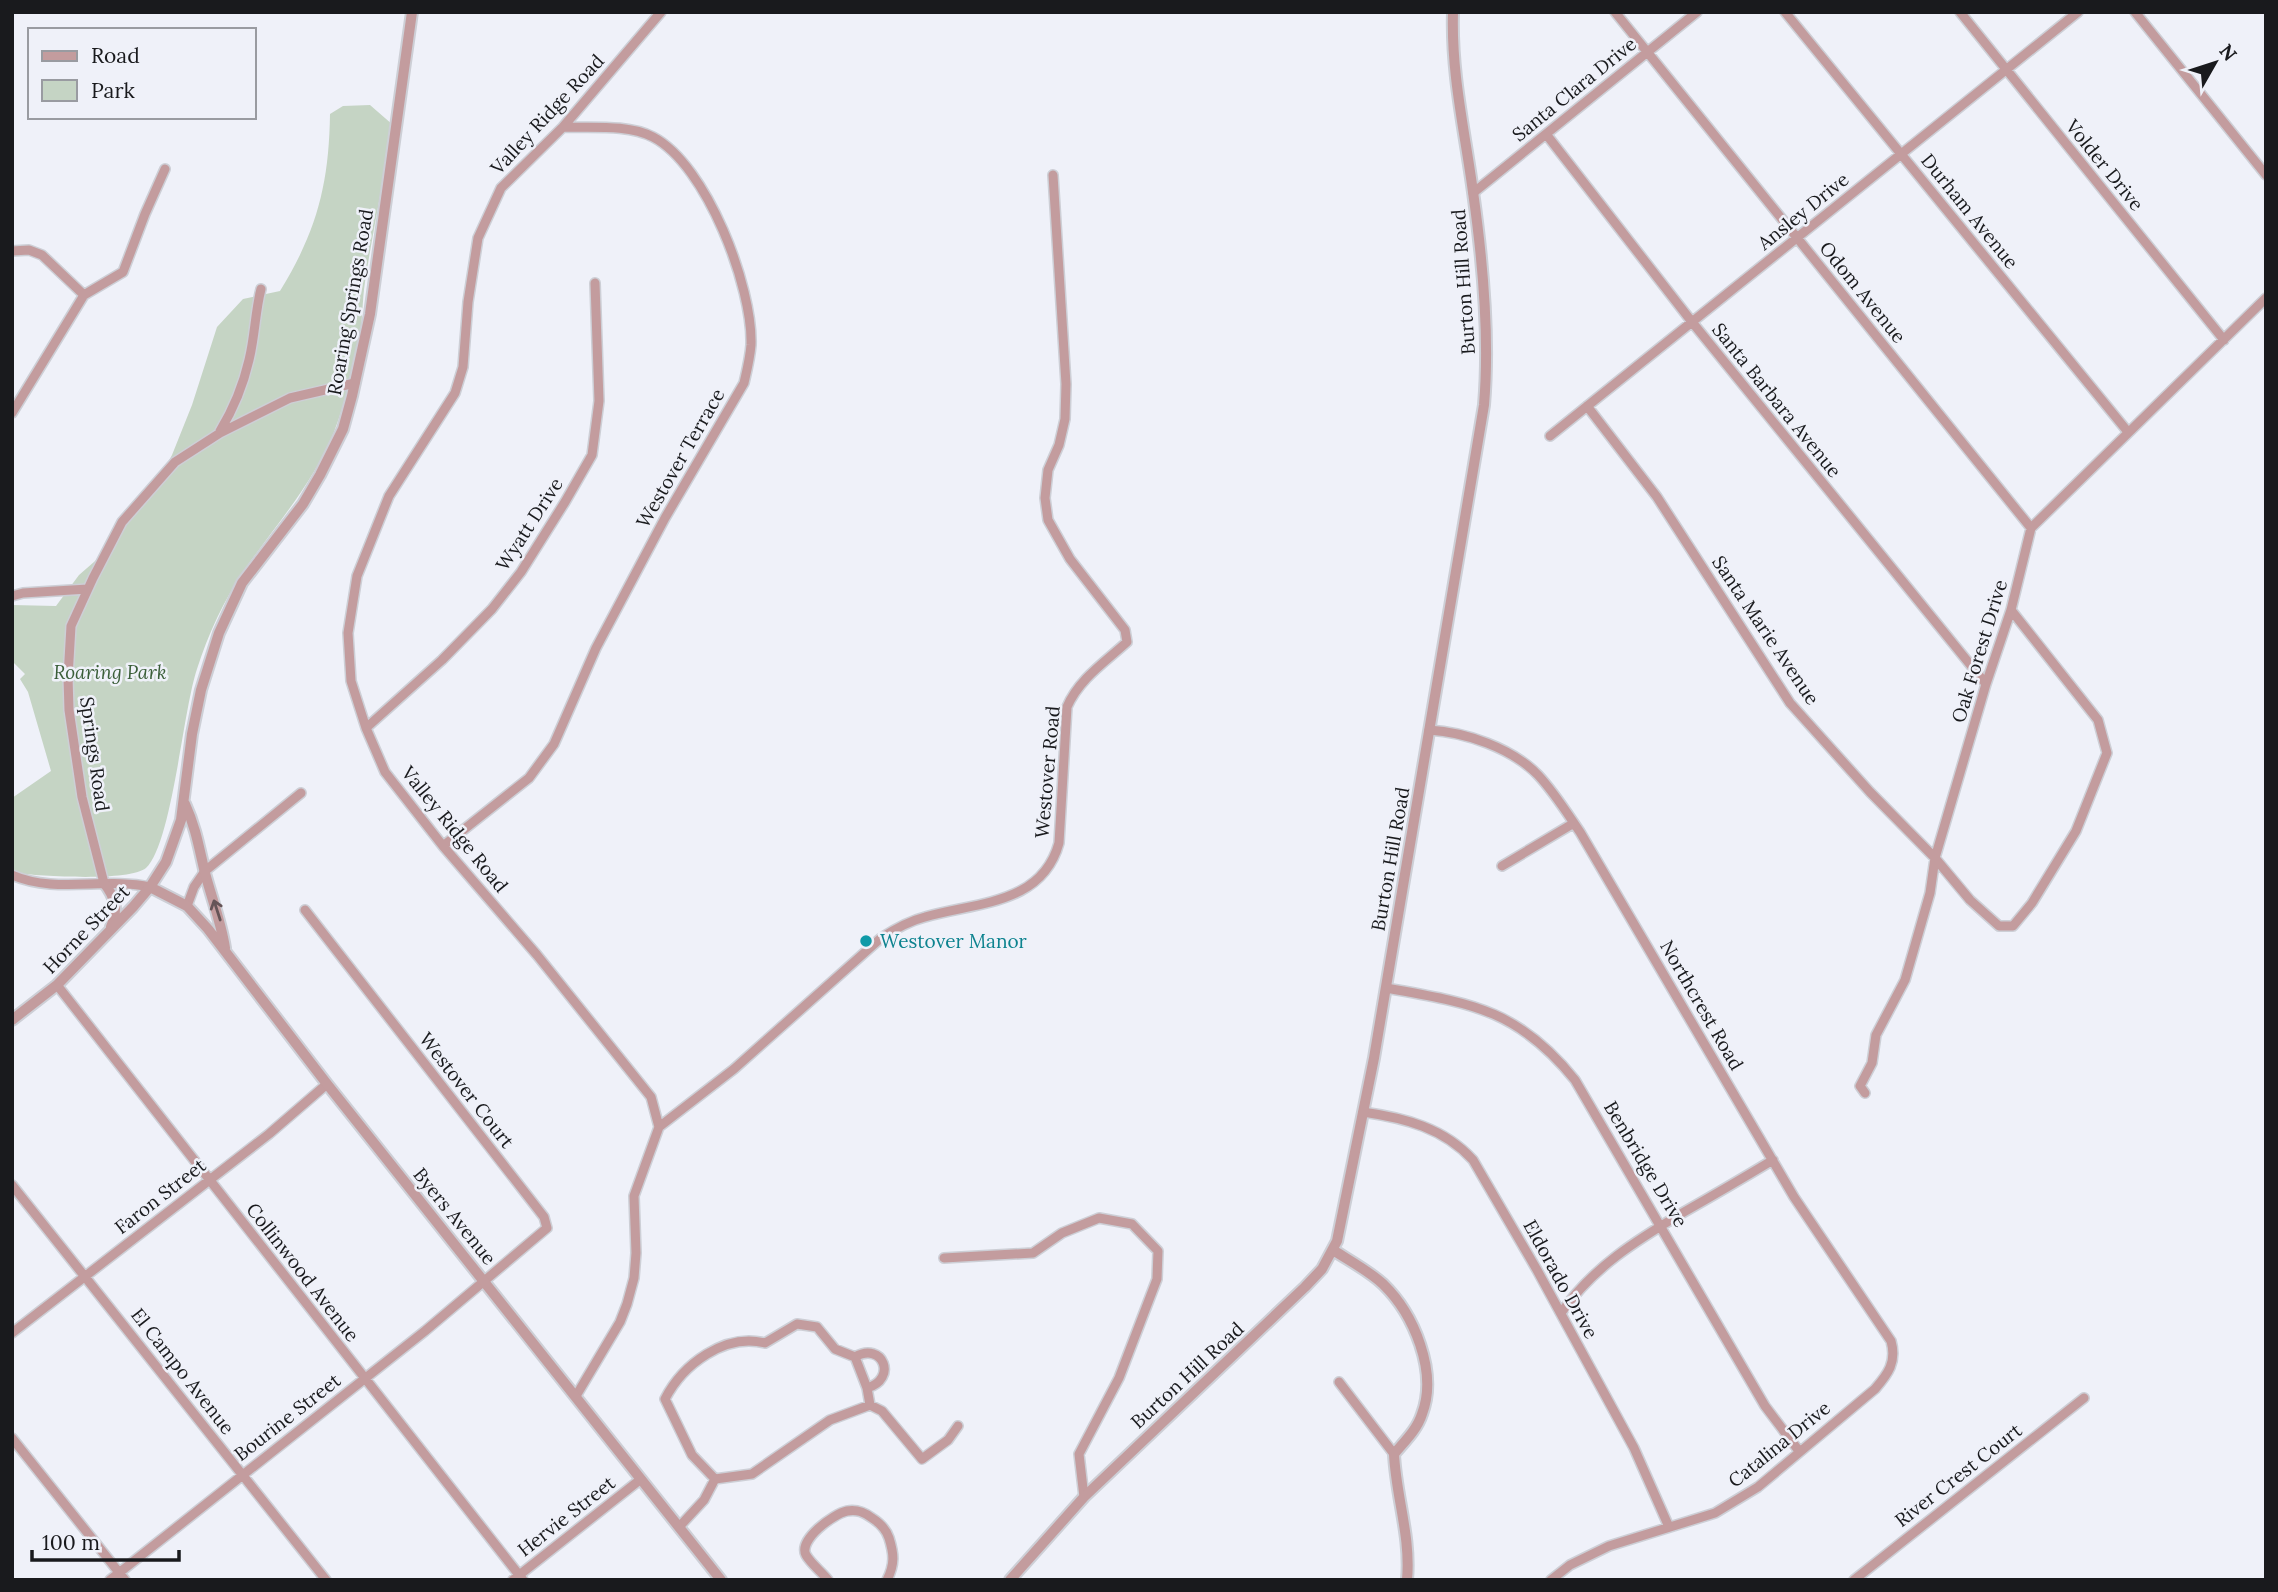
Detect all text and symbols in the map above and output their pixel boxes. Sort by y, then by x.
legend [28,28,256,119]
north arrow [2180,28,2250,98]
street label: Santa Clara Drive [1507,32,1641,146]
text: N [2214,39,2242,66]
text: Road [91,42,140,69]
street label: Valley Ridge Road [484,49,609,180]
text: Park [91,77,135,104]
street label: Volder Drive [2060,114,2149,215]
street label: Durham Avenue [1916,149,2024,273]
street label: Ansley Drive [1752,167,1853,256]
street label: Roaring Springs Road [322,207,378,397]
street label: Burton Hill Road [1446,208,1480,356]
street label: Odom Avenue [1815,236,1911,348]
street label: Santa Barbara Avenue [1707,318,1847,482]
street label: Westover Terrace [630,384,730,532]
street label: Wyatt Drive [490,473,568,575]
street label: Santa Marie Avenue [1707,551,1825,709]
street label: Oak Forest Drive [1946,577,2012,725]
park label: Roaring Park [53,660,167,684]
street label: Springs Road [75,695,115,813]
street label: Westover Road [1029,705,1065,839]
street label: Valley Ridge Road [396,760,513,897]
street label: Burton Hill Road [1366,785,1414,933]
street label: Horne Street [38,879,135,978]
one-way arrow [210,900,223,922]
place label: Westover Manor [880,929,1028,953]
marker: Westover Manor [858,933,874,949]
street label: Northcrest Road [1655,936,1749,1074]
street label: Westover Court [414,1027,520,1153]
street label: Benbridge Drive [1599,1097,1693,1231]
street label: Faron Street [110,1153,211,1239]
street label: Byers Avenue [408,1163,502,1269]
street label: Collinwood Avenue [241,1198,365,1346]
street label: Eldorado Drive [1518,1215,1604,1343]
street label: El Campo Avenue [126,1303,240,1439]
street label: Burton Hill Road [1125,1316,1249,1434]
street label: Bourine Street [229,1368,346,1466]
street label: Catalina Drive [1723,1396,1835,1492]
street label: River Crest Court [1890,1418,2027,1532]
street label: Hervie Street [512,1470,620,1562]
scale bar [32,1518,178,1562]
text: 100 m [42,1529,100,1556]

